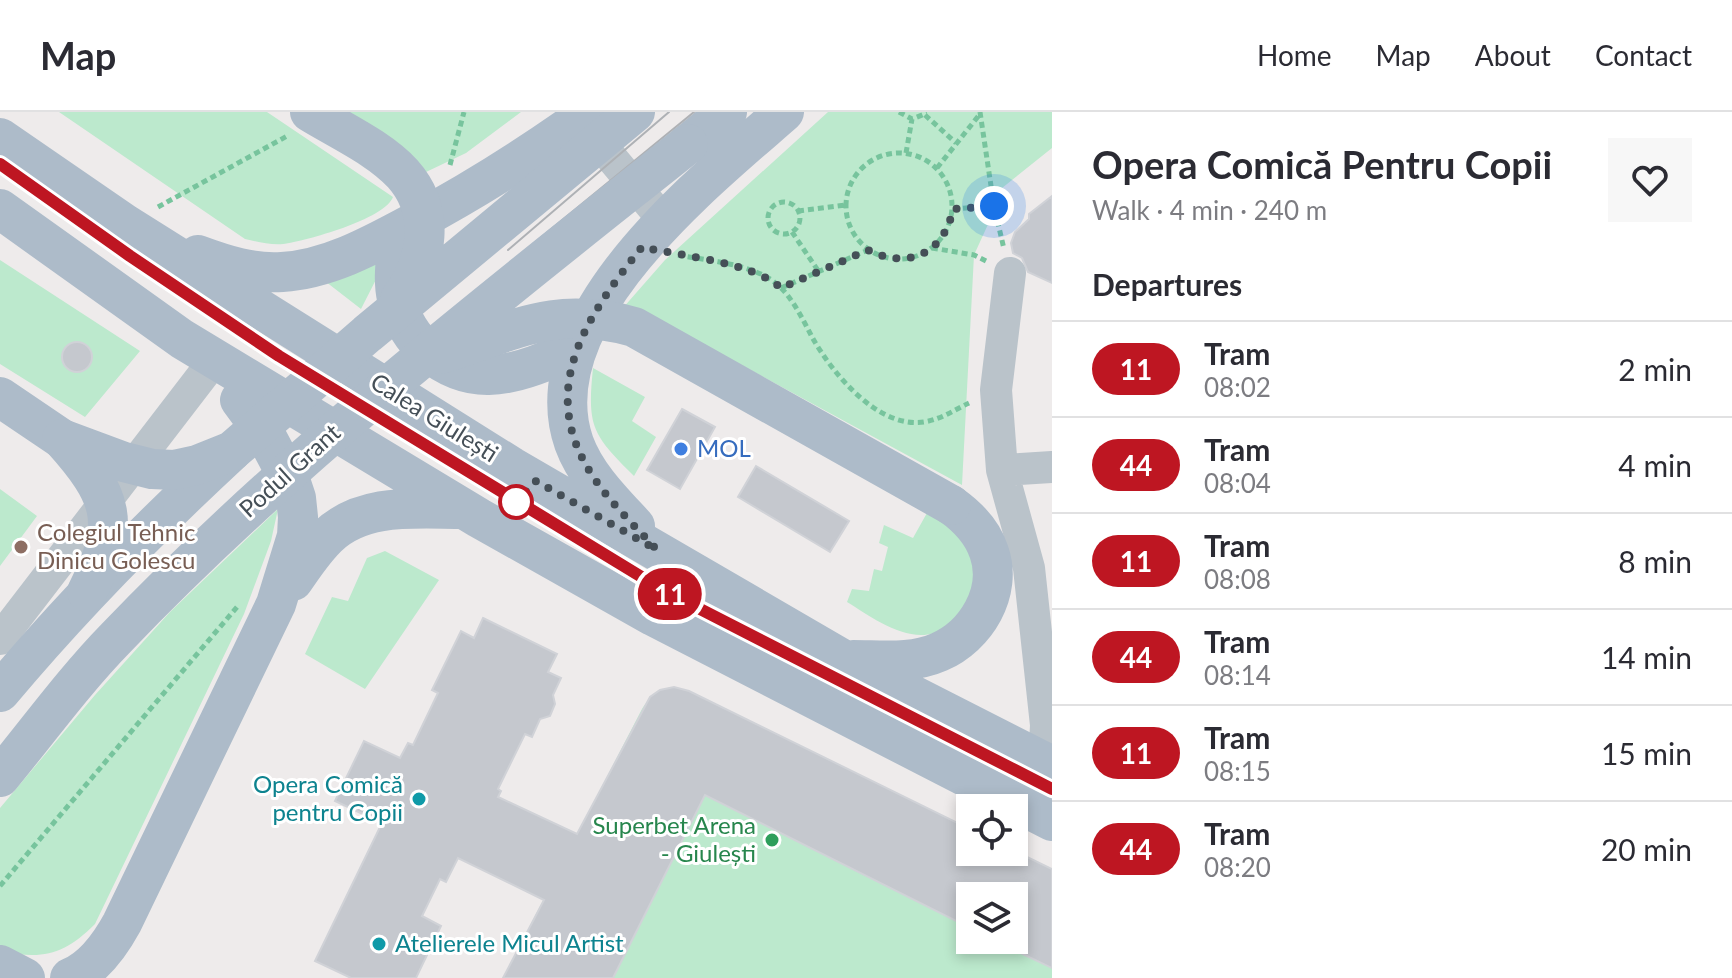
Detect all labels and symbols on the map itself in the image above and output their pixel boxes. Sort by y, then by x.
your location [974,186,1014,226]
street label: Calea Giulești [366,366,504,467]
street label: Podul Grant [233,417,346,523]
place label: MOL [697,433,751,462]
marker: MOL [672,440,690,458]
unlabelled marker [499,485,533,519]
place label: Colegiul Tehnic Dinicu Golescu [37,517,195,574]
marker: Colegiul Tehnic Dinicu Golescu [12,538,30,556]
line badge: 11 [634,568,706,620]
place label: Opera Comică pentru Copii [253,769,403,826]
marker: Opera Comică pentru Copii [410,790,428,808]
place label: Superbet Arena - Giulești [593,810,756,867]
marker: Superbet Arena - Giulești [763,831,781,849]
place label: Atelierele Micul Artist [395,928,624,957]
marker: Atelierele Micul Artist [370,935,388,953]

